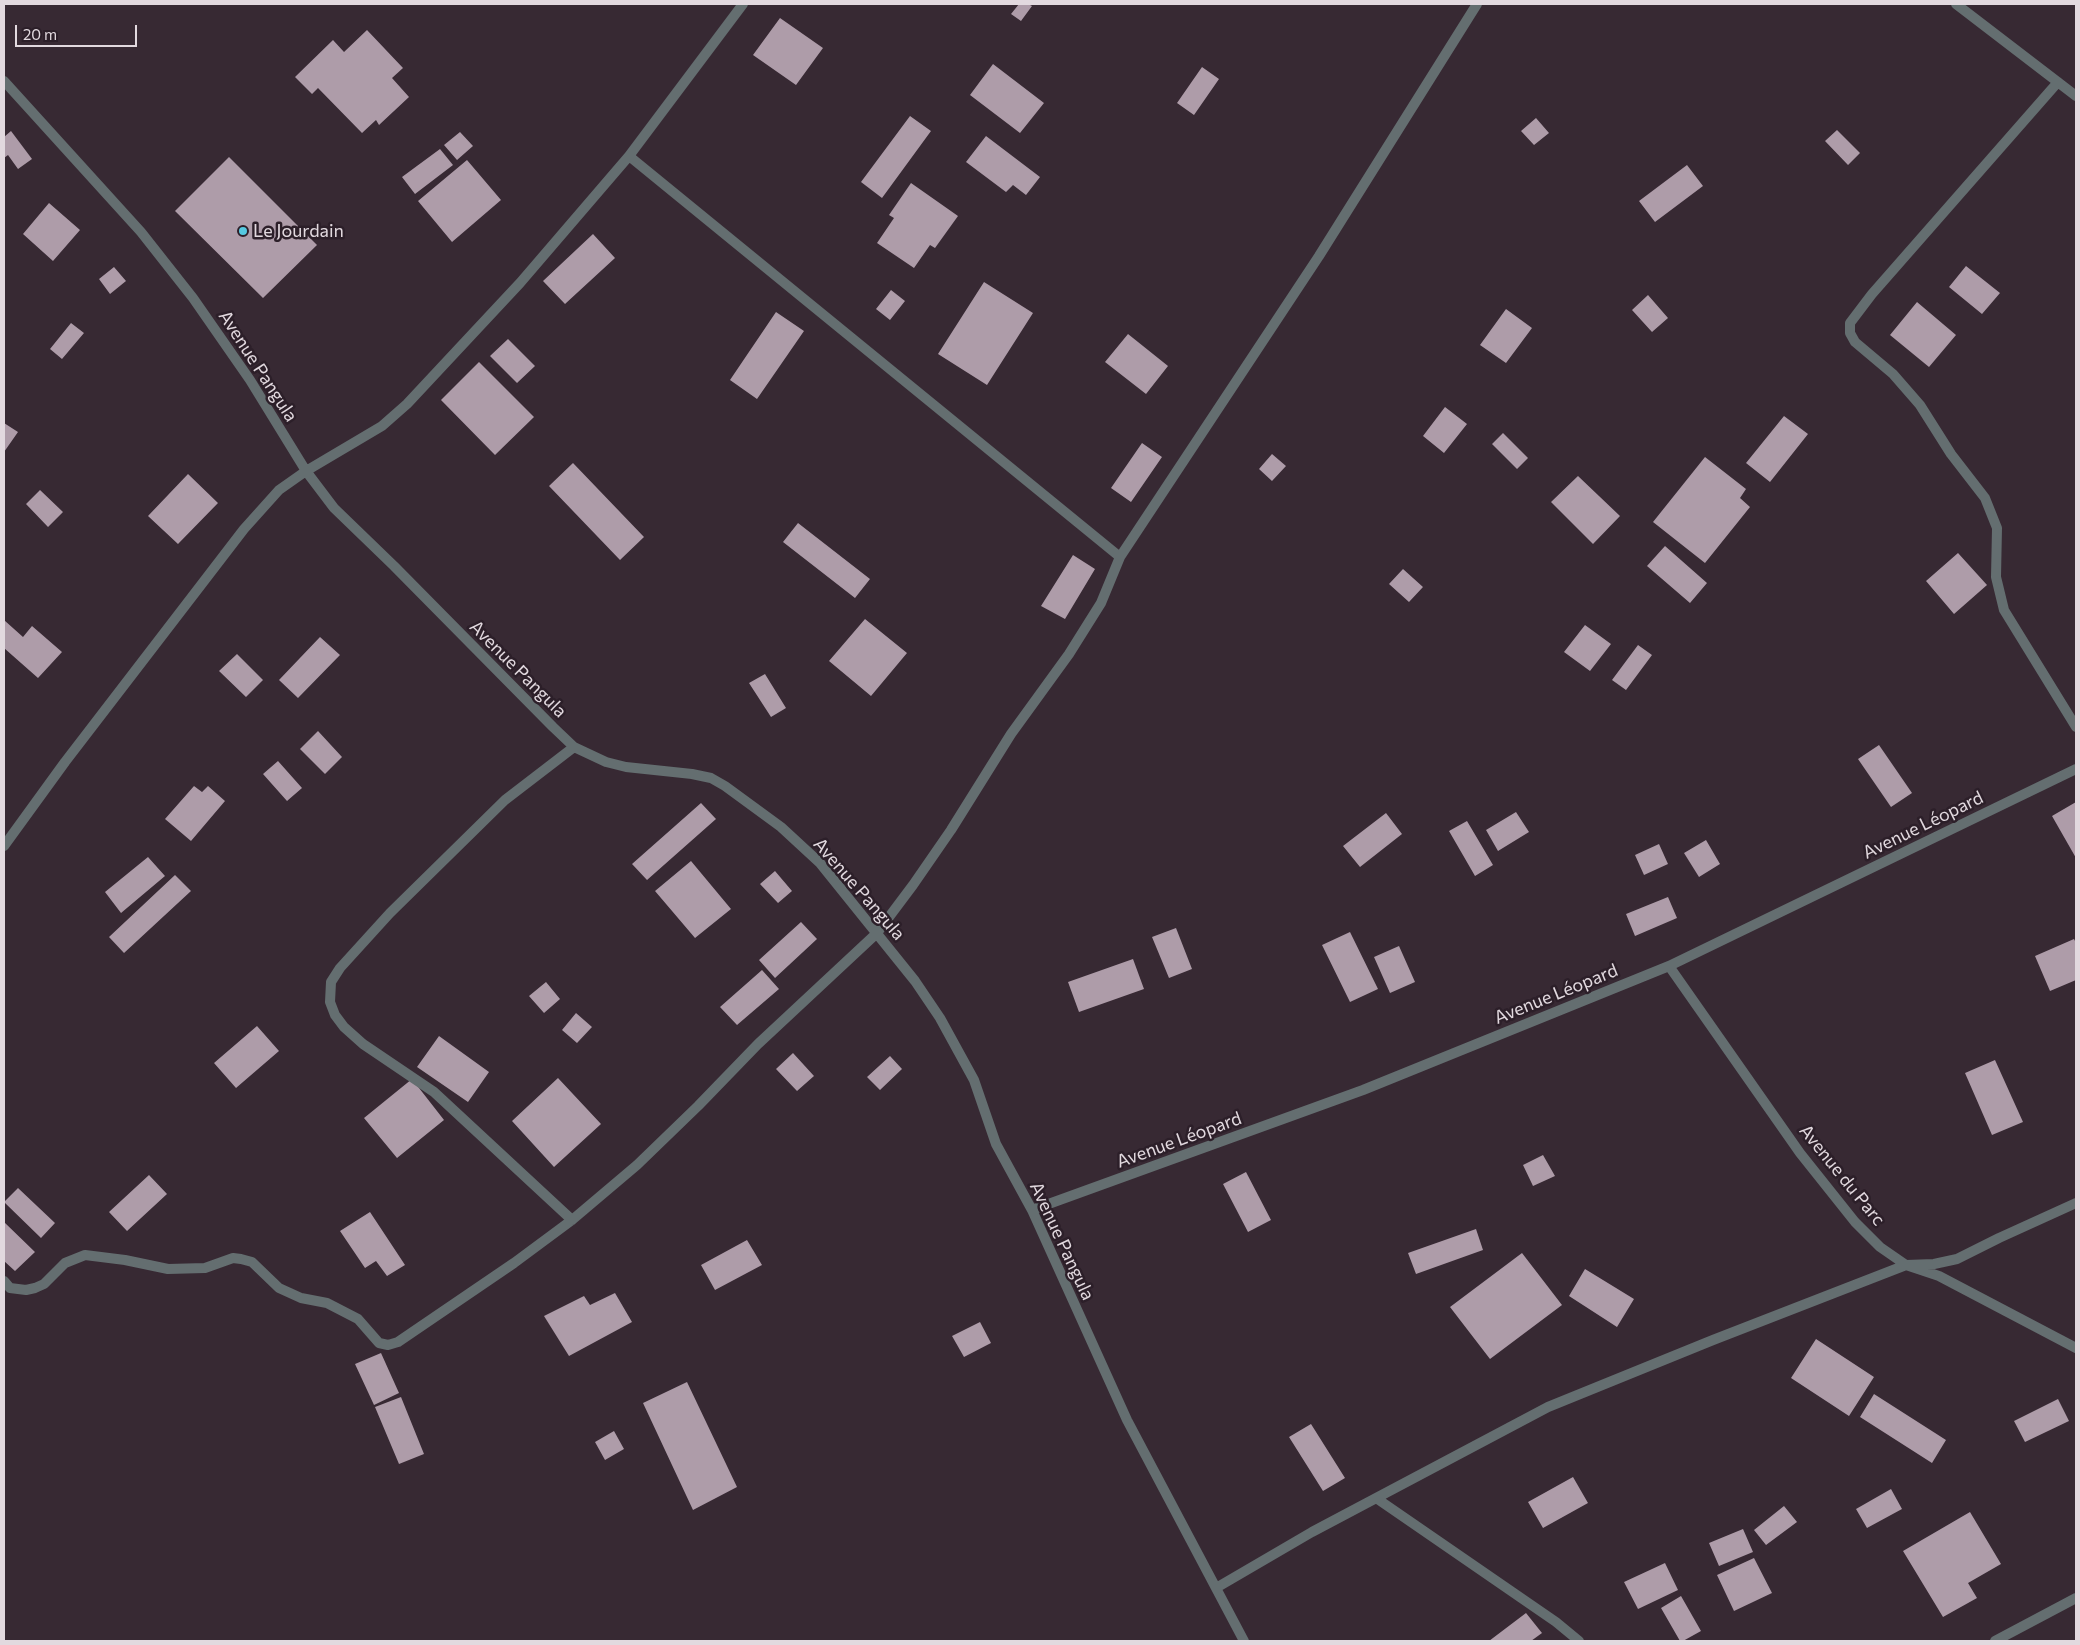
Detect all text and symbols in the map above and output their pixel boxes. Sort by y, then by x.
scale bar [18,15,140,47]
text: 20 m [23,25,57,43]
place label: Le Jourdain [253,220,344,242]
marker: Le Jourdain [237,225,249,237]
street label: Avenue Pangula [214,306,302,426]
street label: Avenue Pangula [465,616,571,722]
street label: Avenue Léopard [1859,787,1987,863]
street label: Avenue Pangula [809,834,909,944]
street label: Avenue Léopard [1491,959,1621,1029]
street label: Avenue Léopard [1114,1107,1244,1173]
street label: Avenue du Parc [1795,1120,1889,1230]
street label: Avenue Pangula [1025,1178,1099,1304]

